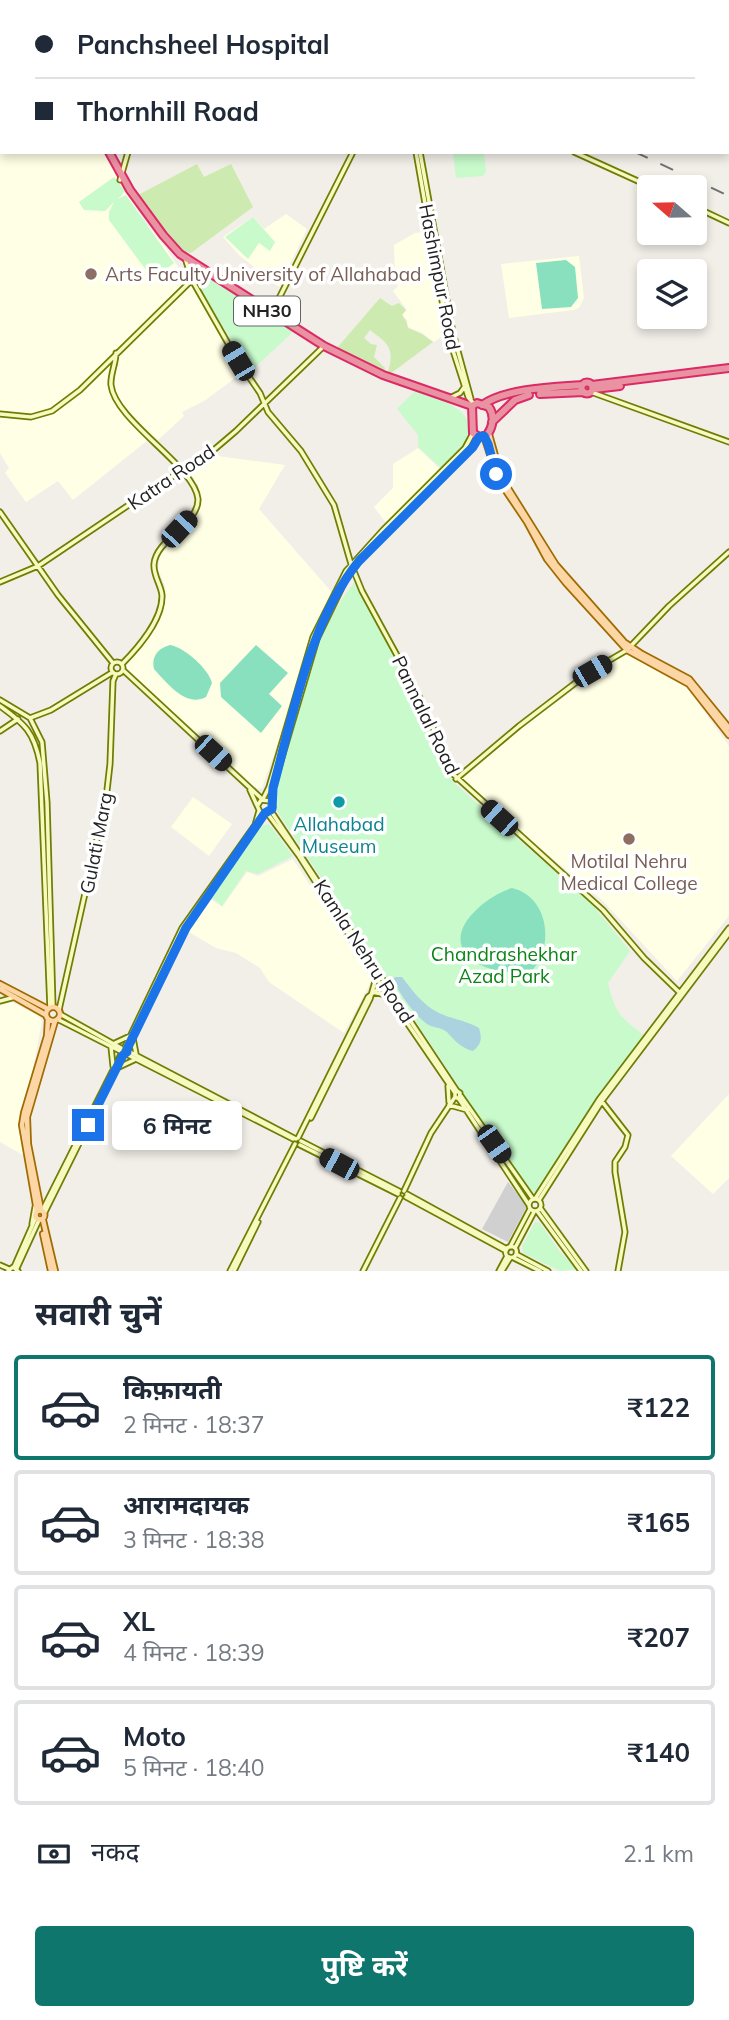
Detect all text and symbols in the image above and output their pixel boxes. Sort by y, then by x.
text: Panchsheel Hospital [77,28,330,61]
text: Thornhill Road [77,95,259,128]
north arrow [637,175,707,245]
map controls [637,175,707,329]
street label: Hashimpur Road [414,202,466,352]
button: layers [637,259,707,329]
place label: Arts Faculty University of Allahabad [105,262,421,286]
marker: Arts Faculty University of Allahabad [83,266,99,282]
road number: NH30 [234,296,300,326]
car [219,338,258,384]
street label: Katra Road [123,439,219,515]
route start [480,458,512,490]
car [157,506,202,552]
car [569,651,616,691]
street label: Pannalal Road [387,652,465,778]
car [191,731,236,775]
street label: Gulati Marg [74,790,118,896]
marker: Allahabad Museum [331,794,347,810]
car [477,796,522,840]
place label: Allahabad Museum [293,812,385,858]
marker: Motilal Nehru Medical College [621,831,637,847]
place label: Motilal Nehru Medical College [560,849,698,895]
street label: Kamla Nehru Road [309,875,419,1027]
park label: Chandrashekhar Azad Park [431,942,577,988]
callout: 6 मिनट [112,1100,242,1150]
route end [72,1109,104,1141]
text: 6 मिनट [143,1111,211,1140]
car [474,1121,515,1167]
car [316,1145,363,1183]
text: सवारी चुनें [35,1293,162,1333]
text: किफ़ायती [123,1373,222,1406]
icon: car [39,1376,102,1439]
text: ₹122 [628,1391,690,1424]
text: 2 मिनट · 18:37 [123,1410,265,1439]
text: आरामदायक [123,1488,249,1521]
icon: car [39,1491,102,1554]
text: ₹165 [628,1506,690,1539]
text: 3 मिनट · 18:38 [123,1525,265,1554]
text: XL [123,1605,155,1638]
icon: car [39,1606,102,1669]
text: ₹207 [628,1621,690,1654]
text: 4 मिनट · 18:39 [123,1638,265,1667]
text: Moto [123,1720,186,1753]
icon: car [39,1721,102,1784]
text: ₹140 [628,1736,690,1769]
text: 5 मिनट · 18:40 [123,1753,265,1782]
icon: cash [35,1835,73,1873]
text: नकद [91,1835,139,1868]
text: 2.1 km [623,1839,694,1868]
button: पुष्टि करें [35,1926,694,2006]

